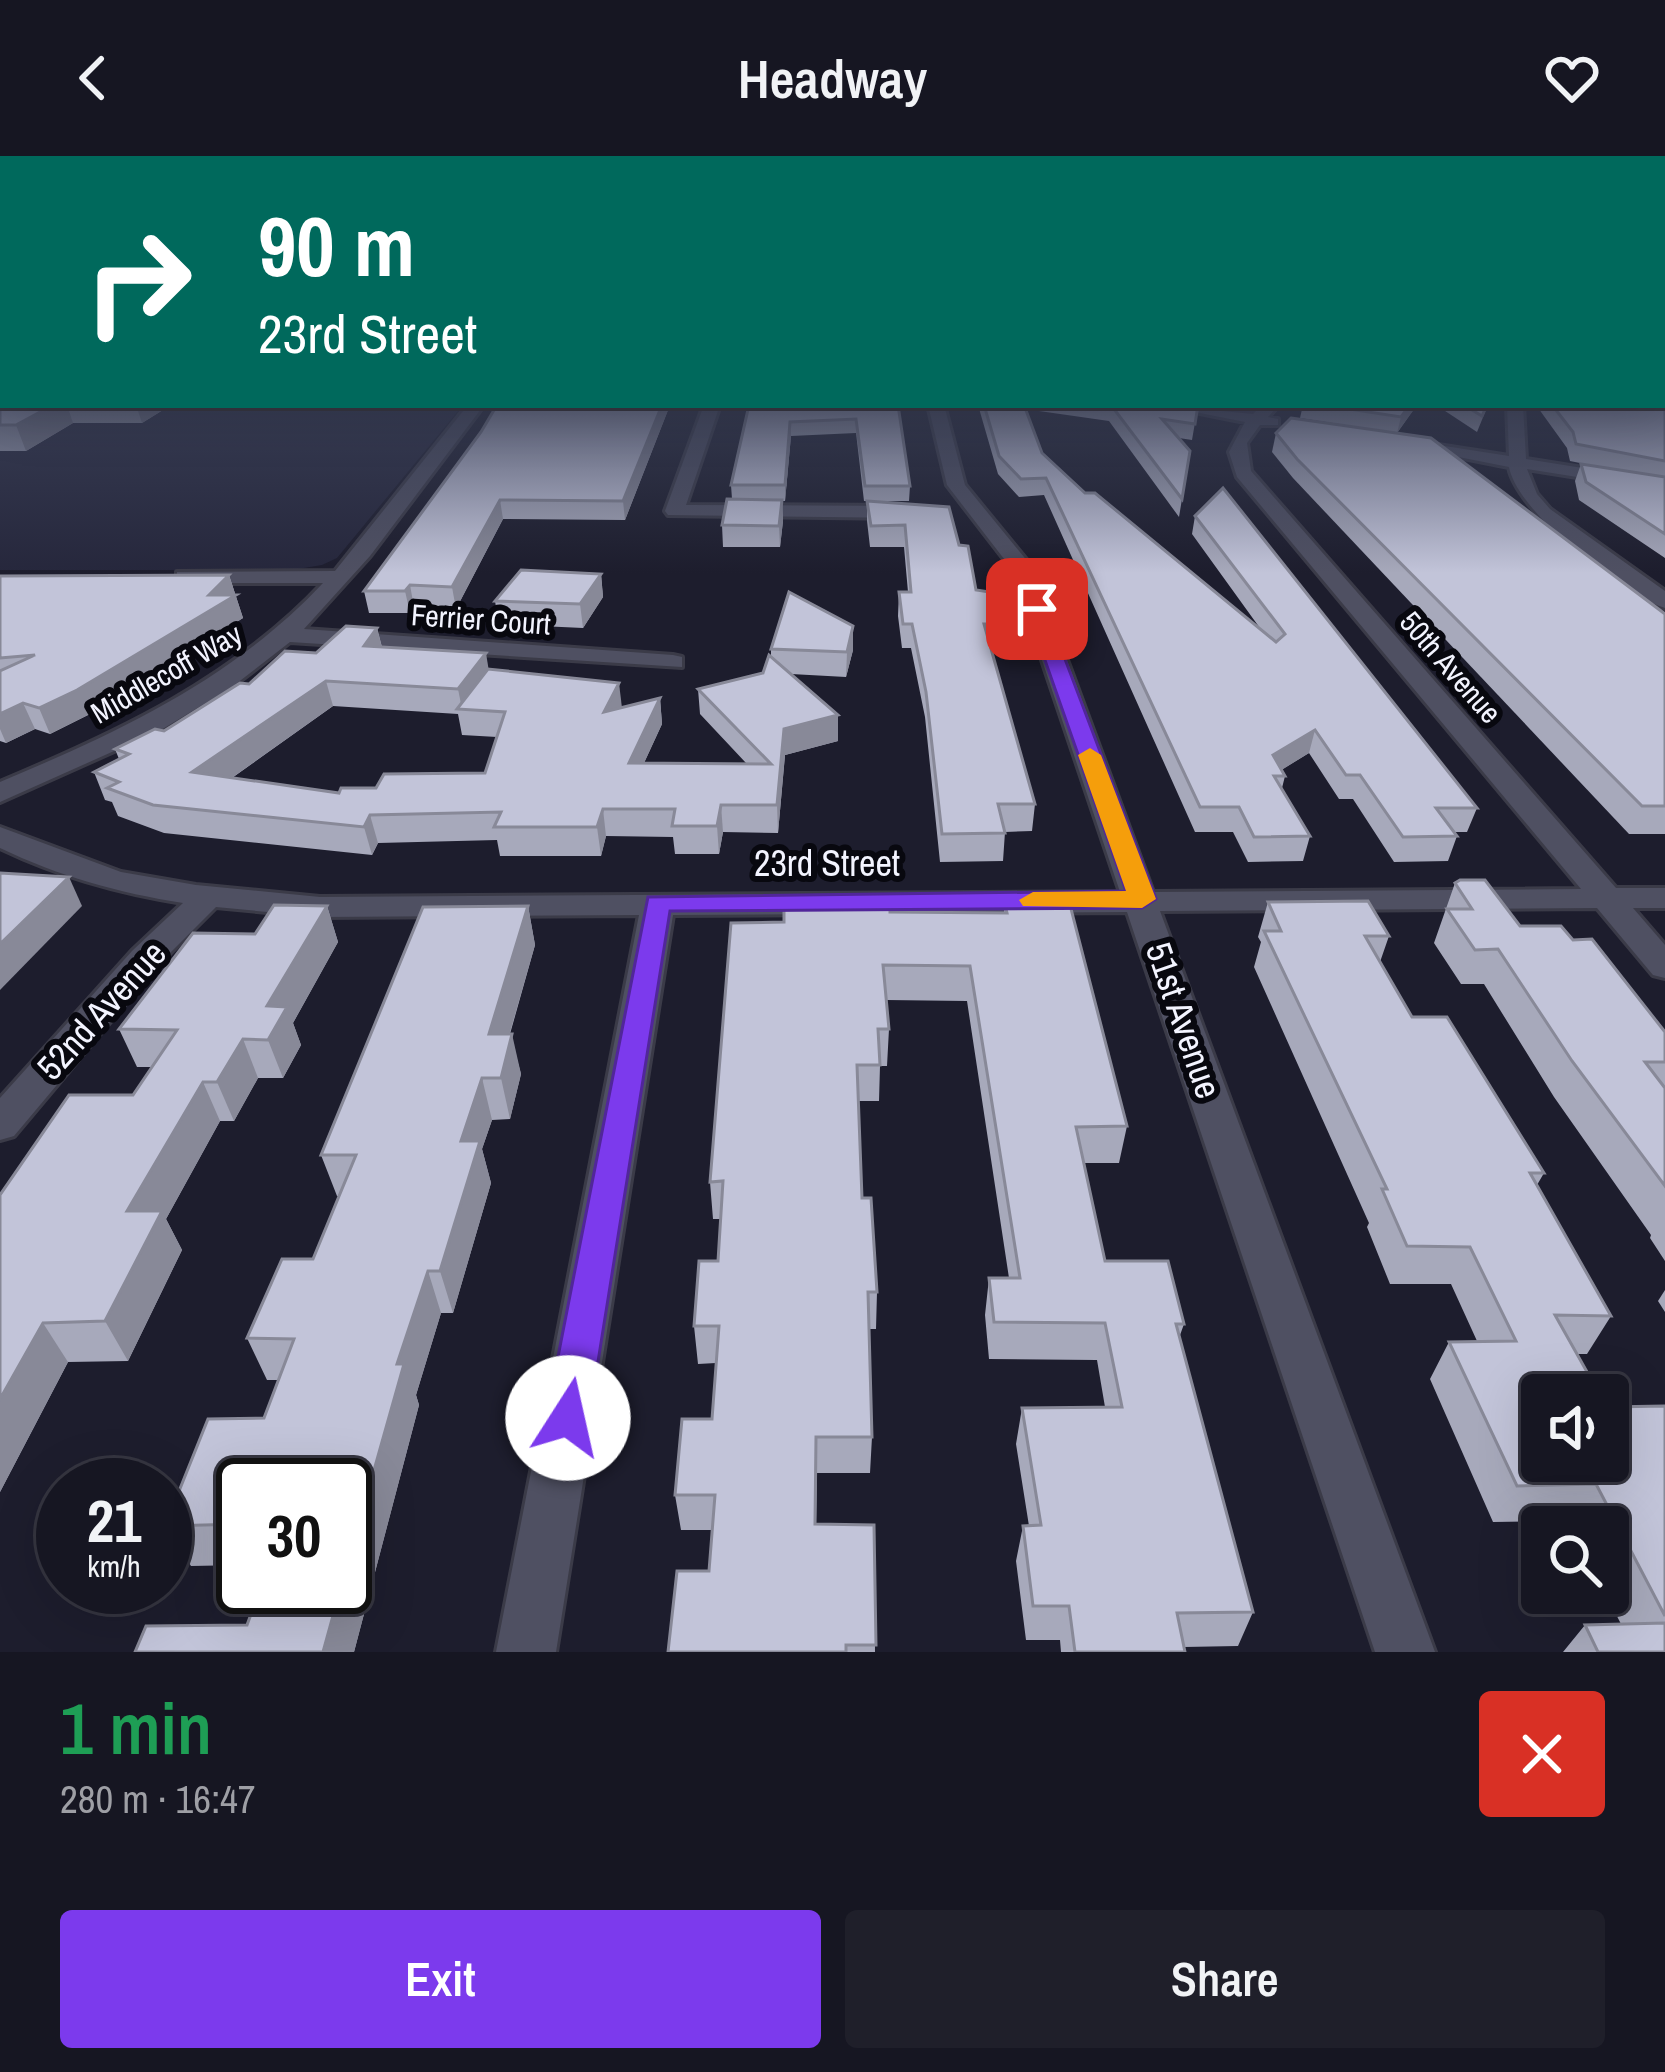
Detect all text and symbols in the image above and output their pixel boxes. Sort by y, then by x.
text: Headway [738,42,927,115]
icon: back [60,45,126,111]
icon: heart [1539,45,1605,111]
text: 90 m [258,189,415,302]
icon: right [60,204,216,360]
text: 23rd Street [258,297,477,370]
pin [986,558,1088,660]
icon: arrive [1004,576,1070,642]
street label: Ferrier Court [410,594,552,644]
street label: 50th Avenue [1391,602,1511,732]
street label: Middlecoff Way [83,613,249,732]
street label: 23rd Street [754,839,900,887]
street label: 52nd Avenue [26,930,176,1090]
street label: 51st Avenue [1135,936,1233,1104]
position arrow [505,1355,631,1481]
map controls [1521,1374,1629,1614]
button: sound [1521,1374,1629,1482]
speed limit sign: 30 [216,1458,372,1614]
text: 21 [87,1480,141,1561]
button: search [1521,1506,1629,1614]
text: km/h [87,1546,141,1586]
text: 1 min [60,1679,212,1776]
button: close [1479,1691,1605,1817]
text: 280 m · 16:47 [60,1773,256,1825]
button: Exit [60,1910,821,2048]
button: Share [845,1910,1605,2048]

